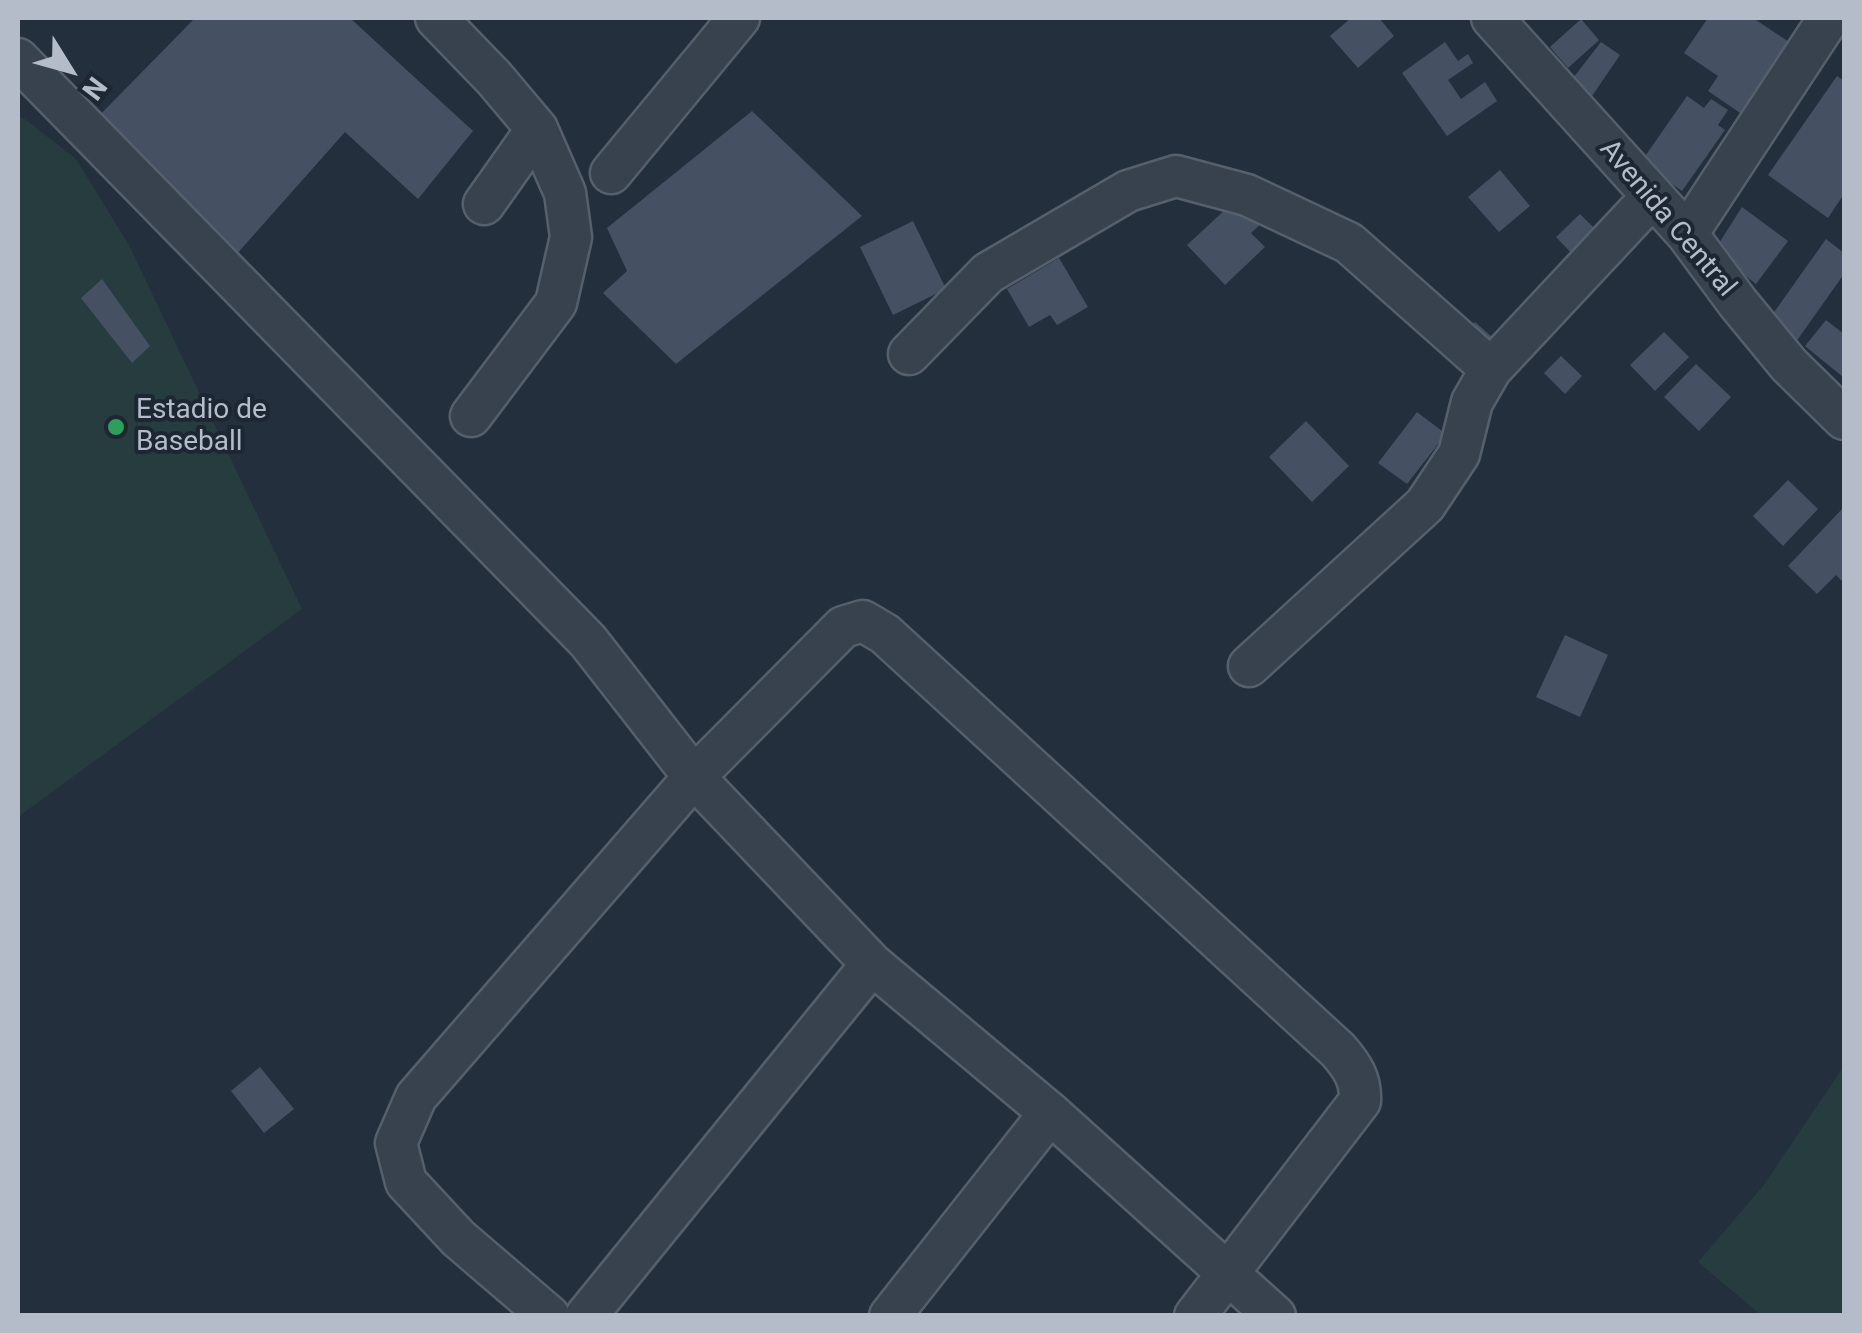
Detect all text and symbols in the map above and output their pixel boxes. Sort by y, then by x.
north arrow [20,20,120,120]
text: N [75,71,113,106]
street label: Avenida Central [1592,134,1742,304]
place label: Estadio de Baseball [136,394,267,460]
marker: Estadio de Baseball [105,416,127,438]

